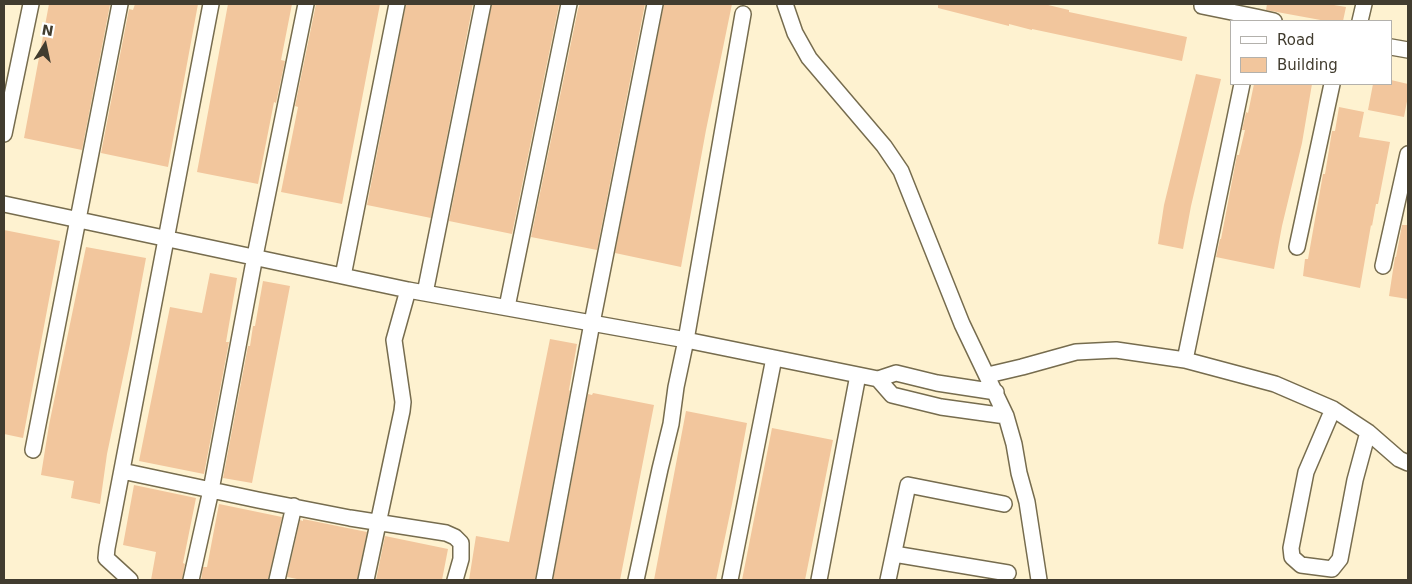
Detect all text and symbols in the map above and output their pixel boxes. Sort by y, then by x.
north arrow [20,20,70,70]
legend [1230,20,1392,85]
text: N [40,21,55,39]
text: Road [1277,31,1315,49]
text: Building [1277,56,1338,74]

